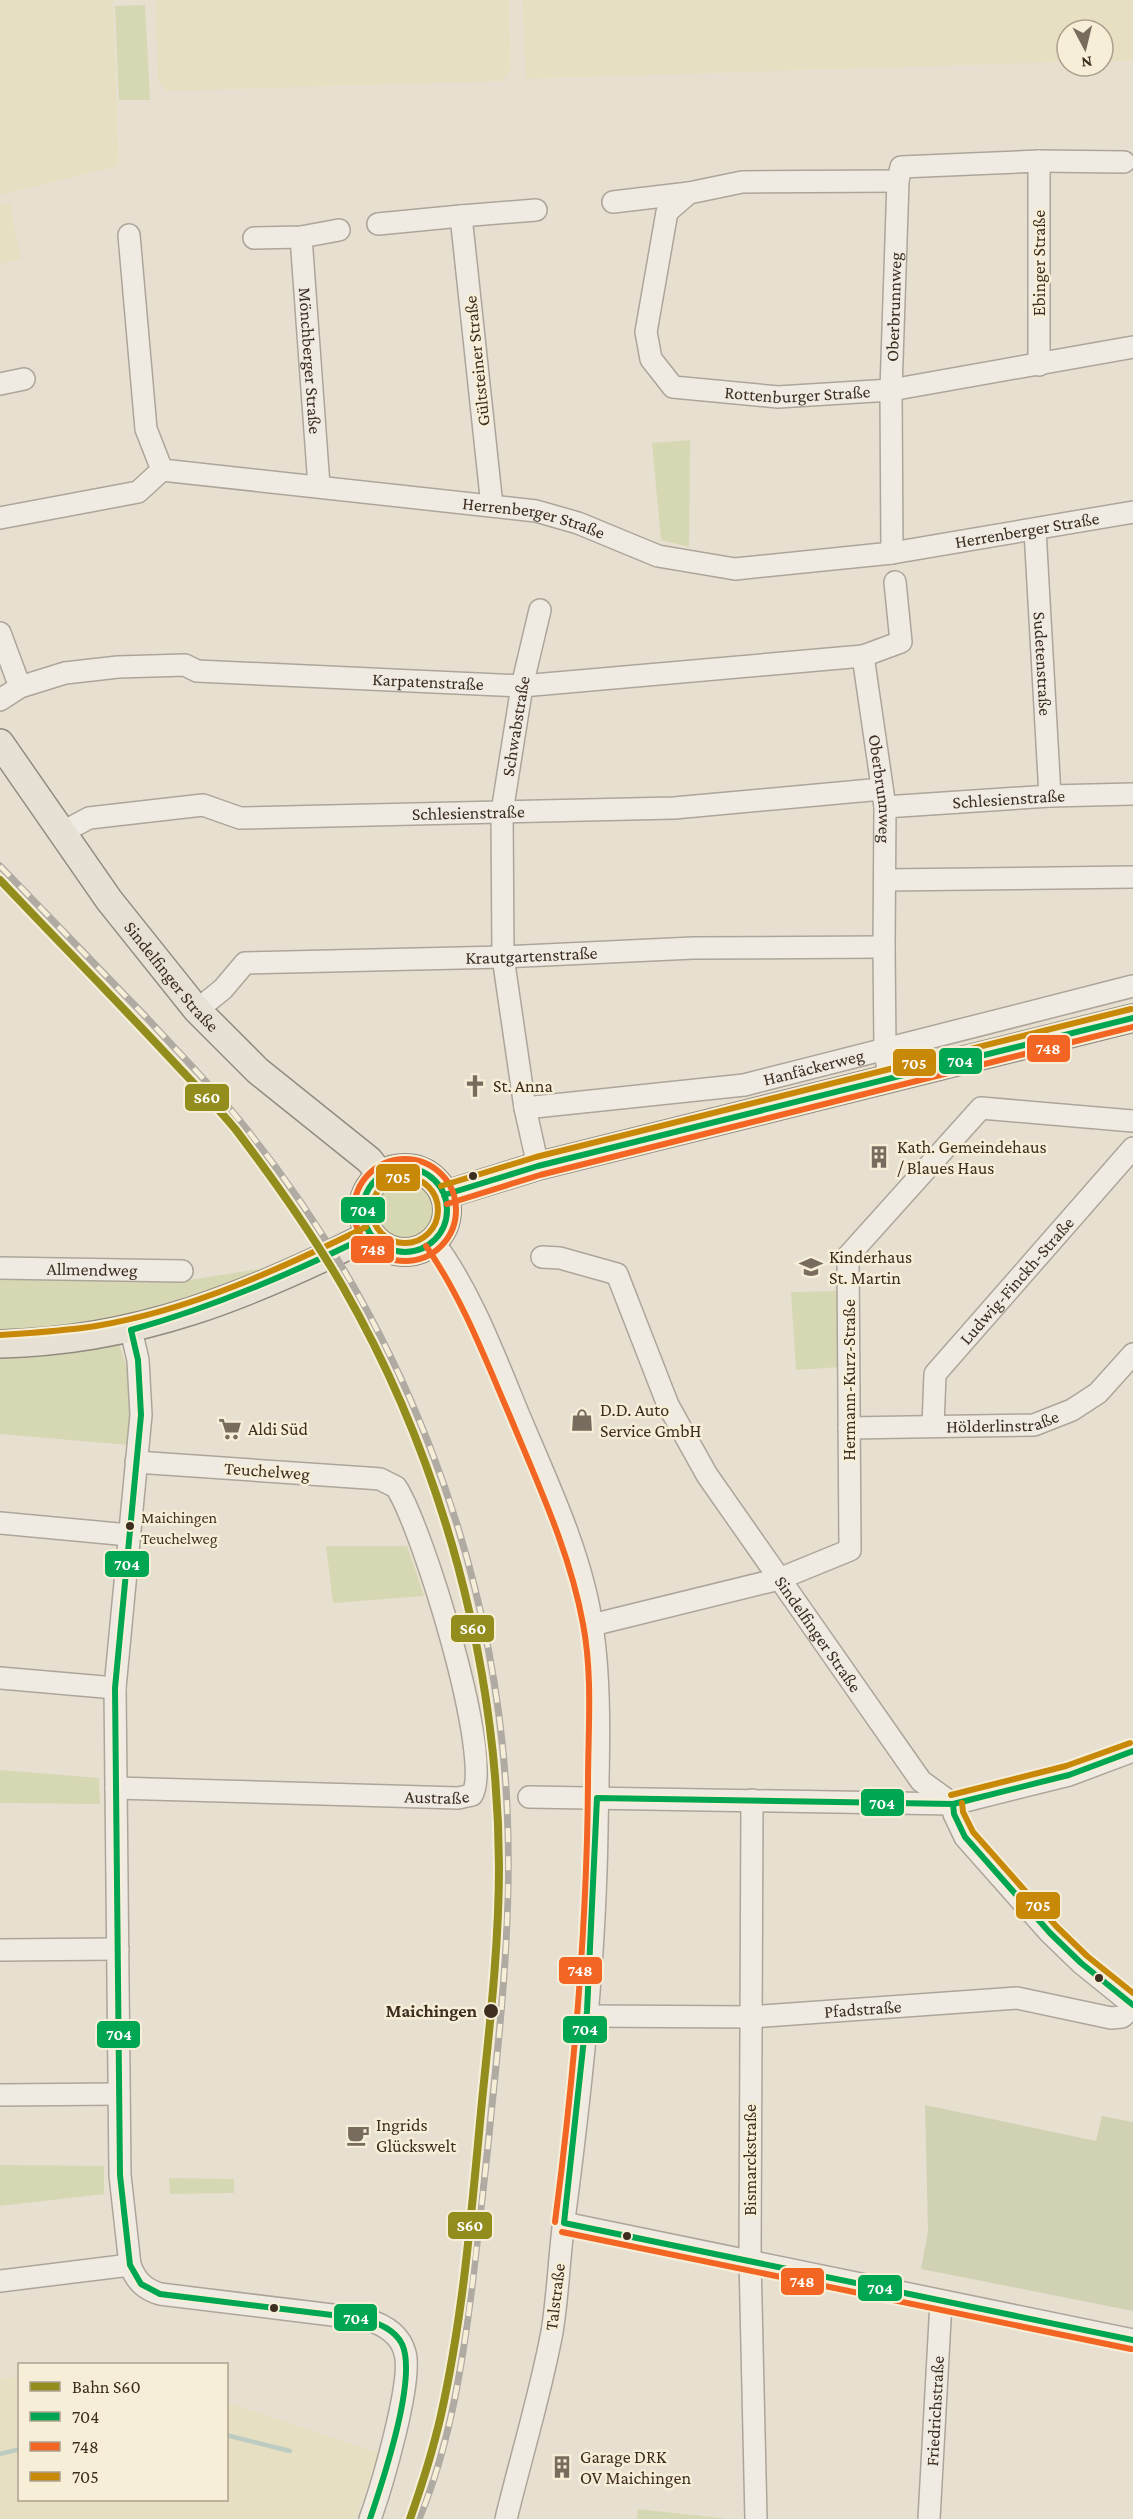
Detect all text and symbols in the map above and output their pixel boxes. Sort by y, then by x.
north arrow [1055,18,1115,78]
text: N [1080,53,1093,72]
street label: Ebinger Straße [1029,210,1049,316]
street label: Oberbrunnweg [882,252,906,362]
street label: Mönchberger Straße [295,287,325,435]
street label: Gültsteiner Straße [460,295,494,427]
street label: Rottenburger Straße [724,381,871,407]
street label: Herrenberger Straße [461,493,608,543]
street label: Herrenberger Straße [953,508,1101,552]
street label: Sudetenstraße [1030,611,1055,716]
street label: Karpatenstraße [372,669,484,694]
street label: Schwabstraße [498,674,534,778]
street label: Oberbrunnweg [865,733,895,844]
street label: Schlesienstraße [952,786,1065,812]
street label: Schlesienstraße [412,801,525,824]
street label: Sindelfinger Straße [120,917,223,1036]
street label: Krautgartenstraße [465,943,598,968]
line badge: 748 [1026,1034,1071,1063]
text: 748 [1036,1040,1060,1057]
street label: Hanfäckerweg [761,1045,866,1090]
line badge: 704 [938,1047,983,1075]
line badge: 705 [892,1048,937,1077]
text: 704 [947,1053,973,1070]
text: 705 [901,1055,927,1072]
church icon: St. Anna [462,1073,488,1099]
place label: St. Anna [493,1076,553,1096]
line badge: S60 [184,1083,230,1112]
text: S60 [194,1089,220,1106]
place label: Kath. Gemeindehaus / Blaues Haus [897,1137,1047,1178]
building icon: Kath. Gemeindehaus / Blaues Haus [866,1144,892,1170]
line badge: 705 [375,1163,421,1192]
text: 705 [385,1169,411,1186]
unlabelled marker [467,1170,479,1182]
line badge: 704 [340,1196,386,1224]
text: 704 [350,1202,376,1219]
street label: Ludwig-Finckh-Straße [955,1213,1078,1349]
line badge: 748 [350,1235,395,1264]
text: 748 [361,1241,385,1258]
place label: Kinderhaus St. Martin [829,1247,912,1288]
school or university icon: Kinderhaus St. Martin [798,1254,824,1280]
street label: Allmendweg [46,1259,138,1280]
street label: Hermann-Kurz-Straße [839,1299,859,1461]
place label: D.D. Auto Service GmbH [600,1400,702,1441]
street label: Hölderlinstraße [946,1406,1062,1436]
shop icon: D.D. Auto Service GmbH [569,1407,595,1433]
supermarket icon: Aldi Süd [217,1416,243,1442]
place label: Aldi Süd [248,1419,308,1439]
street label: Teuchelweg [223,1458,311,1484]
place label: Maichingen Teuchelweg [141,1509,218,1548]
marker: Maichingen Teuchelweg [124,1520,136,1532]
line badge: 704 [104,1550,150,1578]
text: 704 [114,1556,140,1573]
street label: Sindelfinger Straße [771,1572,866,1696]
line badge: S60 [450,1614,495,1643]
text: S60 [460,1620,486,1637]
street label: Austraße [404,1786,471,1808]
line badge: 704 [860,1788,905,1817]
text: 704 [869,1795,895,1812]
line badge: 705 [1015,1891,1061,1920]
text: 705 [1025,1897,1051,1914]
line badge: 748 [558,1956,603,1985]
text: 748 [568,1962,592,1979]
unlabelled marker [1093,1972,1105,1984]
street label: Pfadstraße [823,1996,902,2022]
place label: Maichingen [386,2001,478,2021]
marker: Maichingen [482,2002,500,2020]
line badge: 704 [562,2015,608,2044]
line badge: 704 [96,2020,141,2049]
text: 704 [572,2021,598,2038]
text: 704 [106,2026,132,2043]
street label: Bismarckstraße [740,2104,760,2216]
place label: Ingrids Glückswelt [376,2115,457,2156]
cafe icon: Ingrids Glückswelt [345,2122,371,2148]
line badge: S60 [447,2211,493,2240]
text: S60 [457,2217,483,2234]
unlabelled marker [621,2230,633,2242]
street label: Talstraße [541,2262,569,2332]
line badge: 748 [780,2267,825,2296]
text: 748 [790,2273,814,2290]
line badge: 704 [857,2274,903,2302]
text: 704 [867,2280,893,2297]
unlabelled marker [268,2302,280,2314]
line badge: 704 [333,2303,378,2332]
text: 704 [343,2310,369,2327]
street label: Friedrichstraße [922,2355,948,2467]
legend [18,2363,228,2501]
text: Bahn S60 [72,2377,141,2397]
text: 704 [72,2407,99,2427]
text: 748 [72,2437,99,2457]
place label: Garage DRK OV Maichingen [580,2447,691,2488]
building icon: Garage DRK OV Maichingen [549,2454,575,2480]
text: 705 [72,2467,99,2487]

